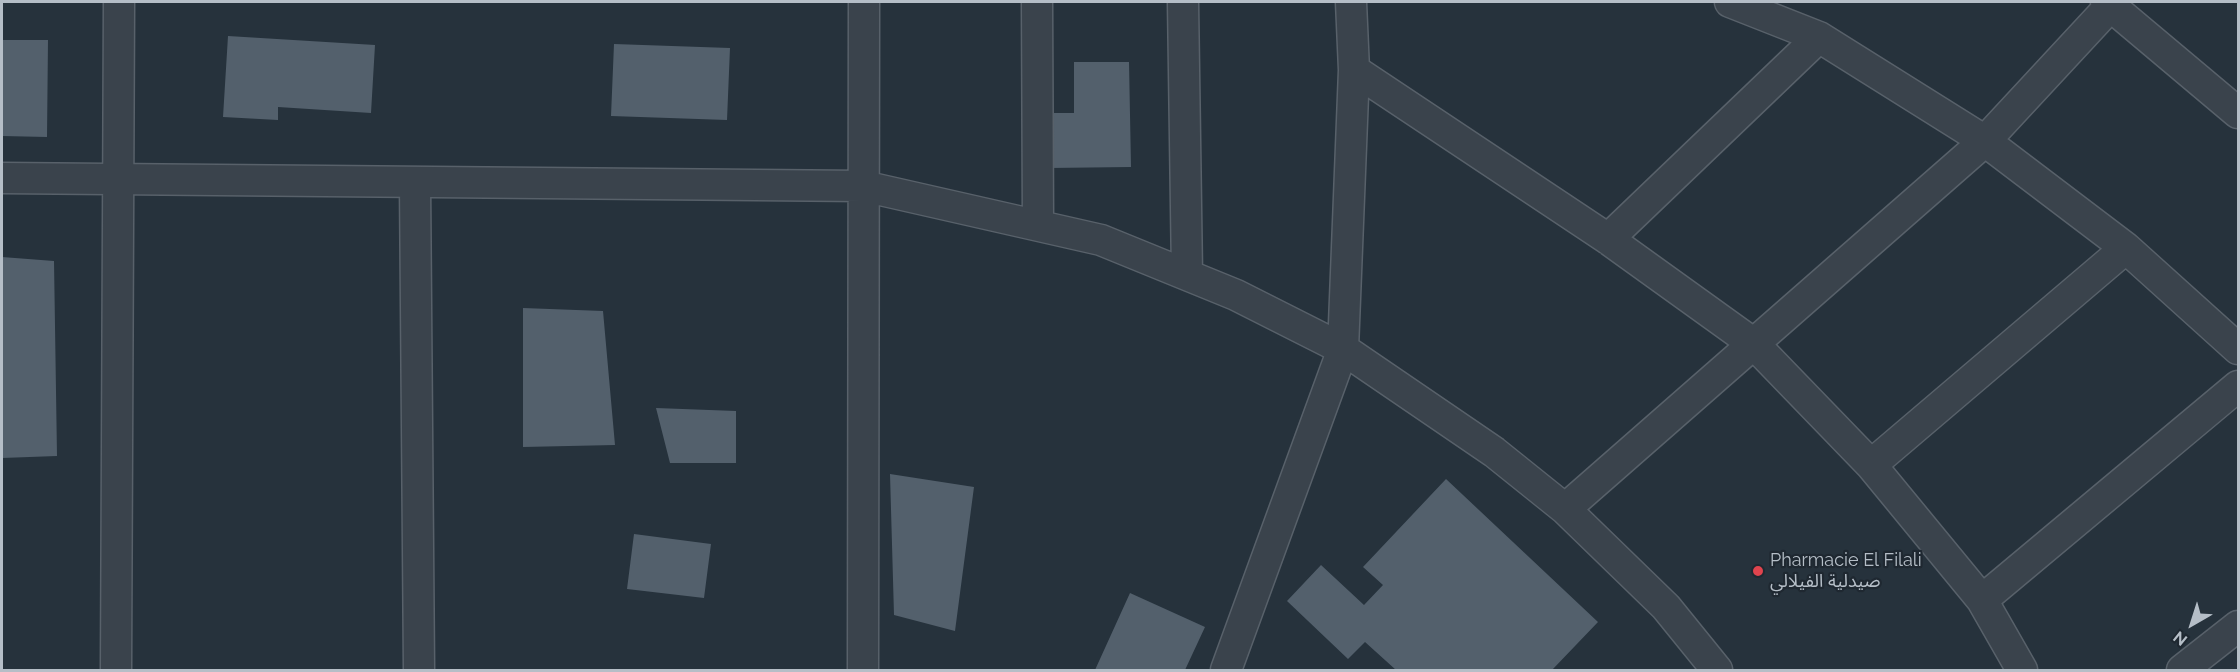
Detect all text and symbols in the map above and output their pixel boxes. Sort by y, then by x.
place label: Pharmacie El Filali صيدلية الفيلالي [1770,550,1922,592]
marker: Pharmacie El Filali صيدلية الفيلالي [1751,564,1765,578]
north arrow [2162,594,2222,654]
text: N [2170,627,2191,650]

